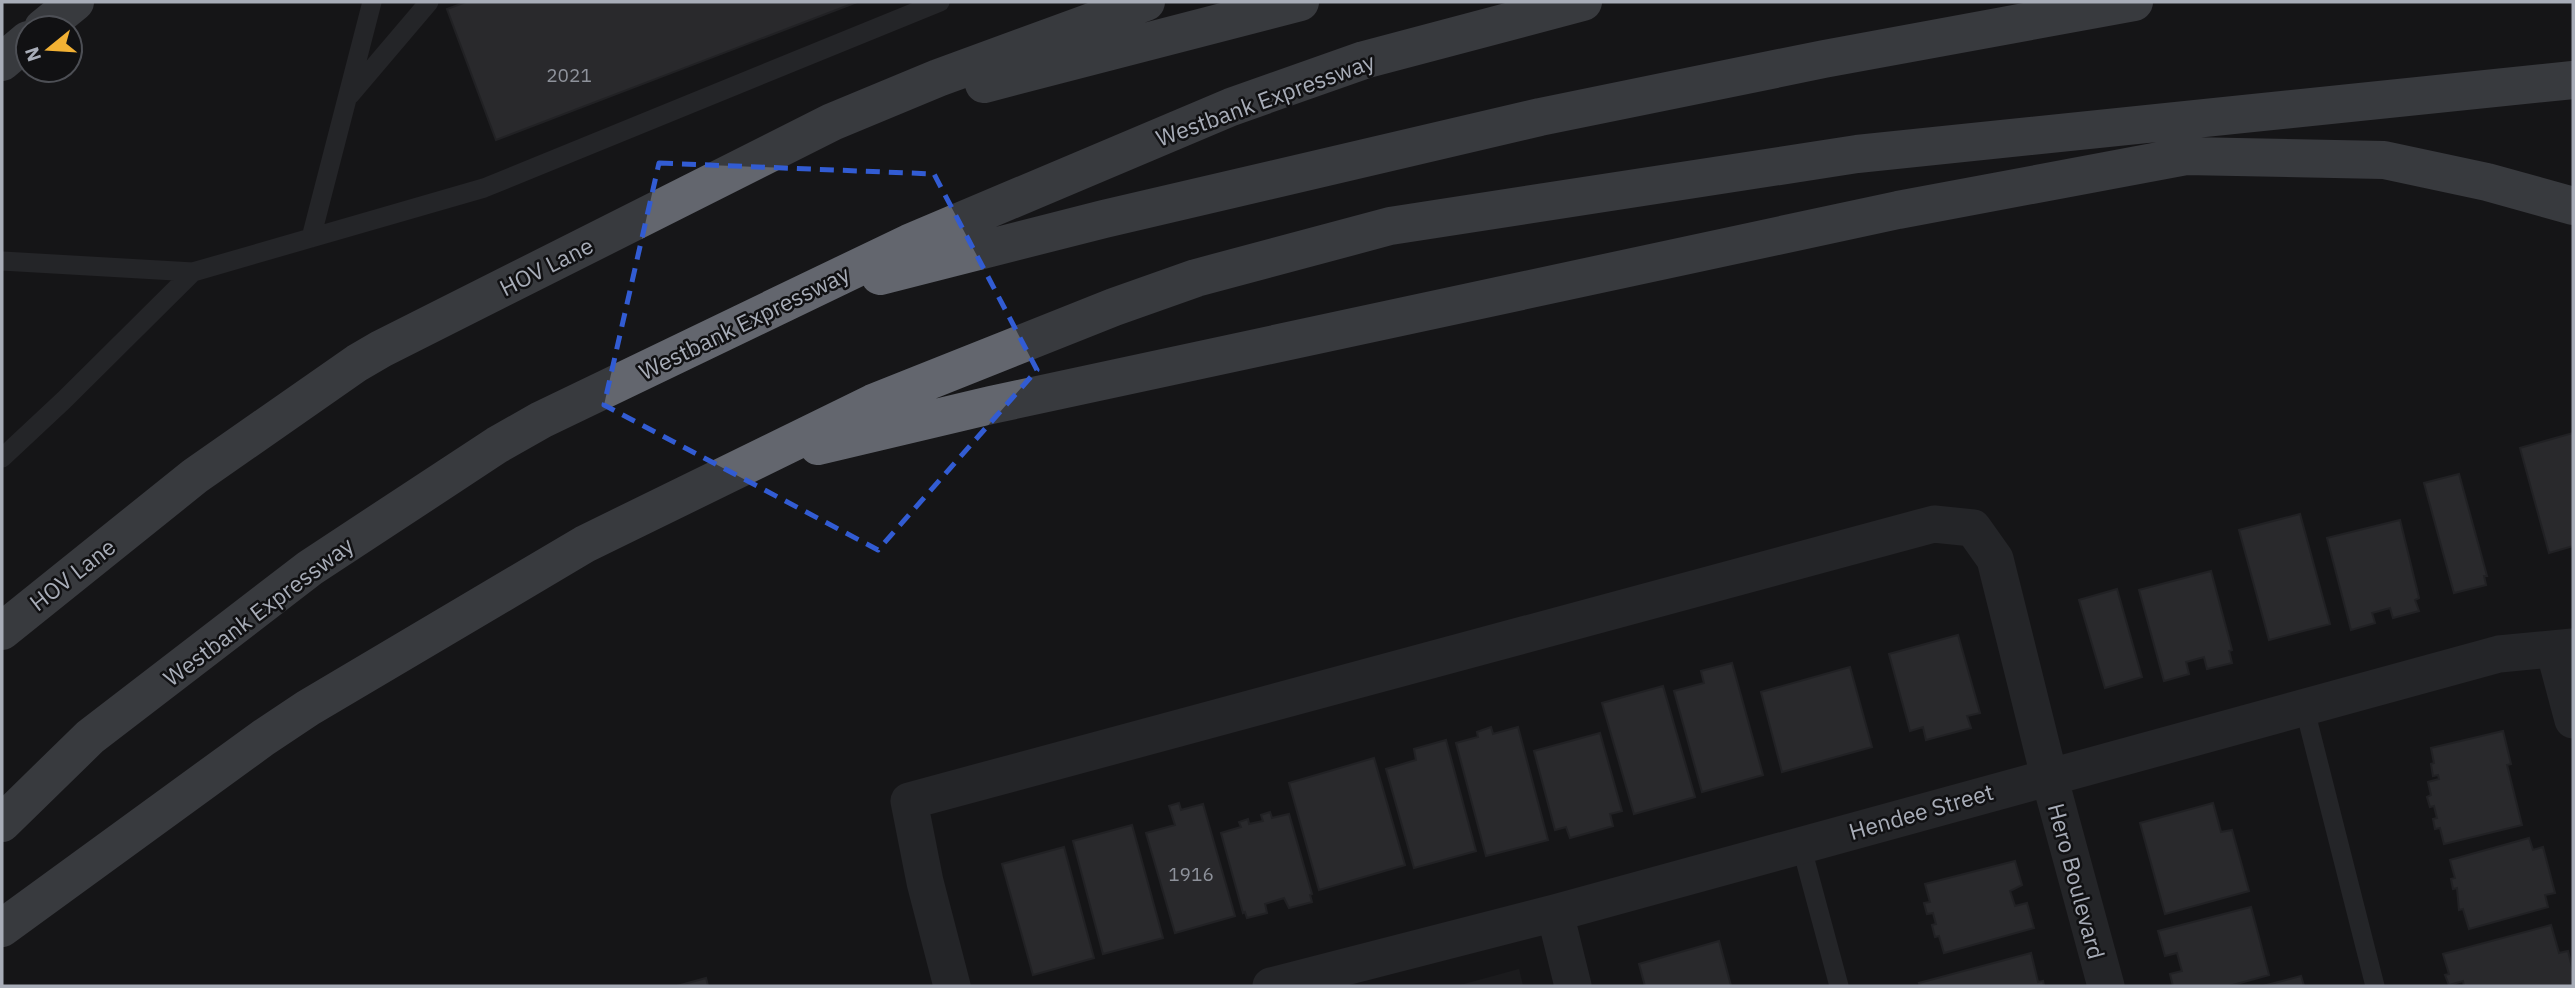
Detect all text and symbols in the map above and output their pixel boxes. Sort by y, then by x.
north arrow [14,14,84,84]
text: N [19,44,46,65]
street label: Westbank Expressway [1151,45,1379,153]
house number: 2021 [546,63,592,87]
street label: HOV Lane [494,230,598,302]
street label: Westbank Expressway [634,258,855,386]
street label: Westbank Expressway [157,529,360,692]
street label: HOV Lane [23,531,121,617]
street label: Hendee Street [1845,776,1997,846]
street label: Hero Boulevard [2042,800,2112,962]
house number: 1916 [1168,862,1214,886]

